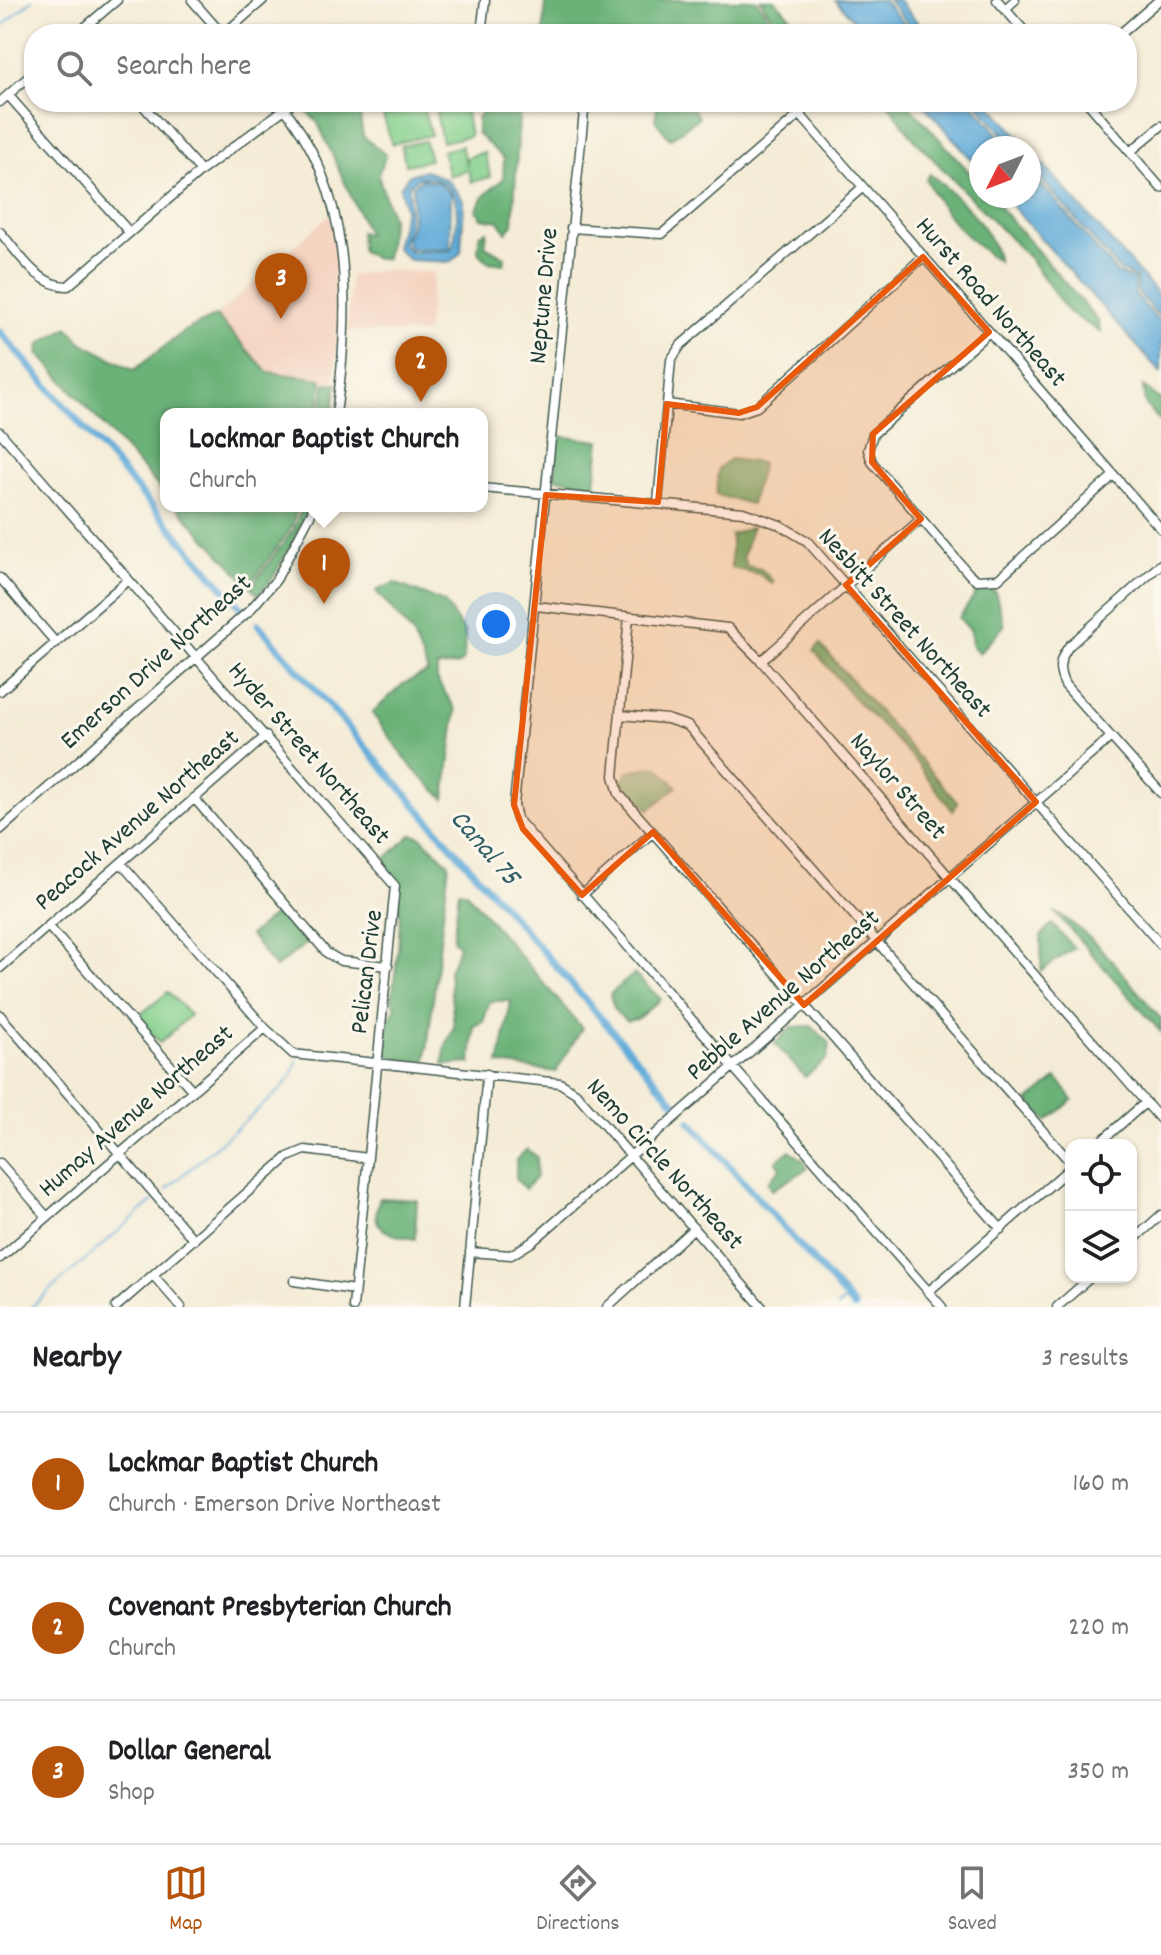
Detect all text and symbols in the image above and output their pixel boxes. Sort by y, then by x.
search box [24,24,1137,112]
icon: search [52,46,96,90]
text: Search here [116,47,252,90]
north arrow [969,136,1041,208]
street label: Hurst Road Northeast [906,210,1075,397]
street label: Neptune Drive [521,226,569,366]
pin: 3 [255,253,307,319]
pin: 2 [395,336,447,402]
popup [160,408,488,512]
text: Lockmar Baptist Church [189,420,459,463]
text: Church [189,463,257,500]
street label: Nesbitt Street Northeast [808,520,1000,728]
pin: 1 [298,538,350,604]
street label: Emerson Drive Northeast [53,566,261,759]
your location [476,604,516,644]
street label: Hyder Street Northeast [218,654,398,854]
street label: Peacock Avenue Northeast [27,721,249,921]
street label: Naylor Street [840,725,955,849]
water label: Canal 75 [438,802,530,898]
street label: Pebble Avenue Northeast [679,901,889,1091]
street label: Pelican Drive [342,908,394,1036]
street label: Humay Avenue Northeast [31,1016,243,1207]
street label: Nemo Circle Northeast [576,1071,752,1260]
map controls [1065,1139,1137,1283]
button: locate [1065,1139,1137,1211]
button: layers [1065,1211,1137,1283]
text: Nearby [32,1335,121,1384]
text: 3 results [1042,1341,1129,1378]
text: Lockmar Baptist Church [108,1444,378,1487]
text: 1 [55,1466,61,1503]
text: 160 m [1073,1466,1129,1503]
text: Church · Emerson Drive Northeast [108,1487,441,1524]
text: Covenant Presbyterian Church [108,1588,451,1631]
text: 2 [52,1610,64,1647]
text: 220 m [1068,1610,1129,1647]
text: Church [108,1631,176,1668]
text: Dollar General [108,1732,271,1775]
text: 3 [52,1754,64,1791]
text: 350 m [1067,1754,1129,1791]
text: Shop [108,1775,155,1812]
tab: Map [164,1861,208,1940]
tab: Directions [536,1861,620,1940]
tab: Saved [948,1861,997,1940]

